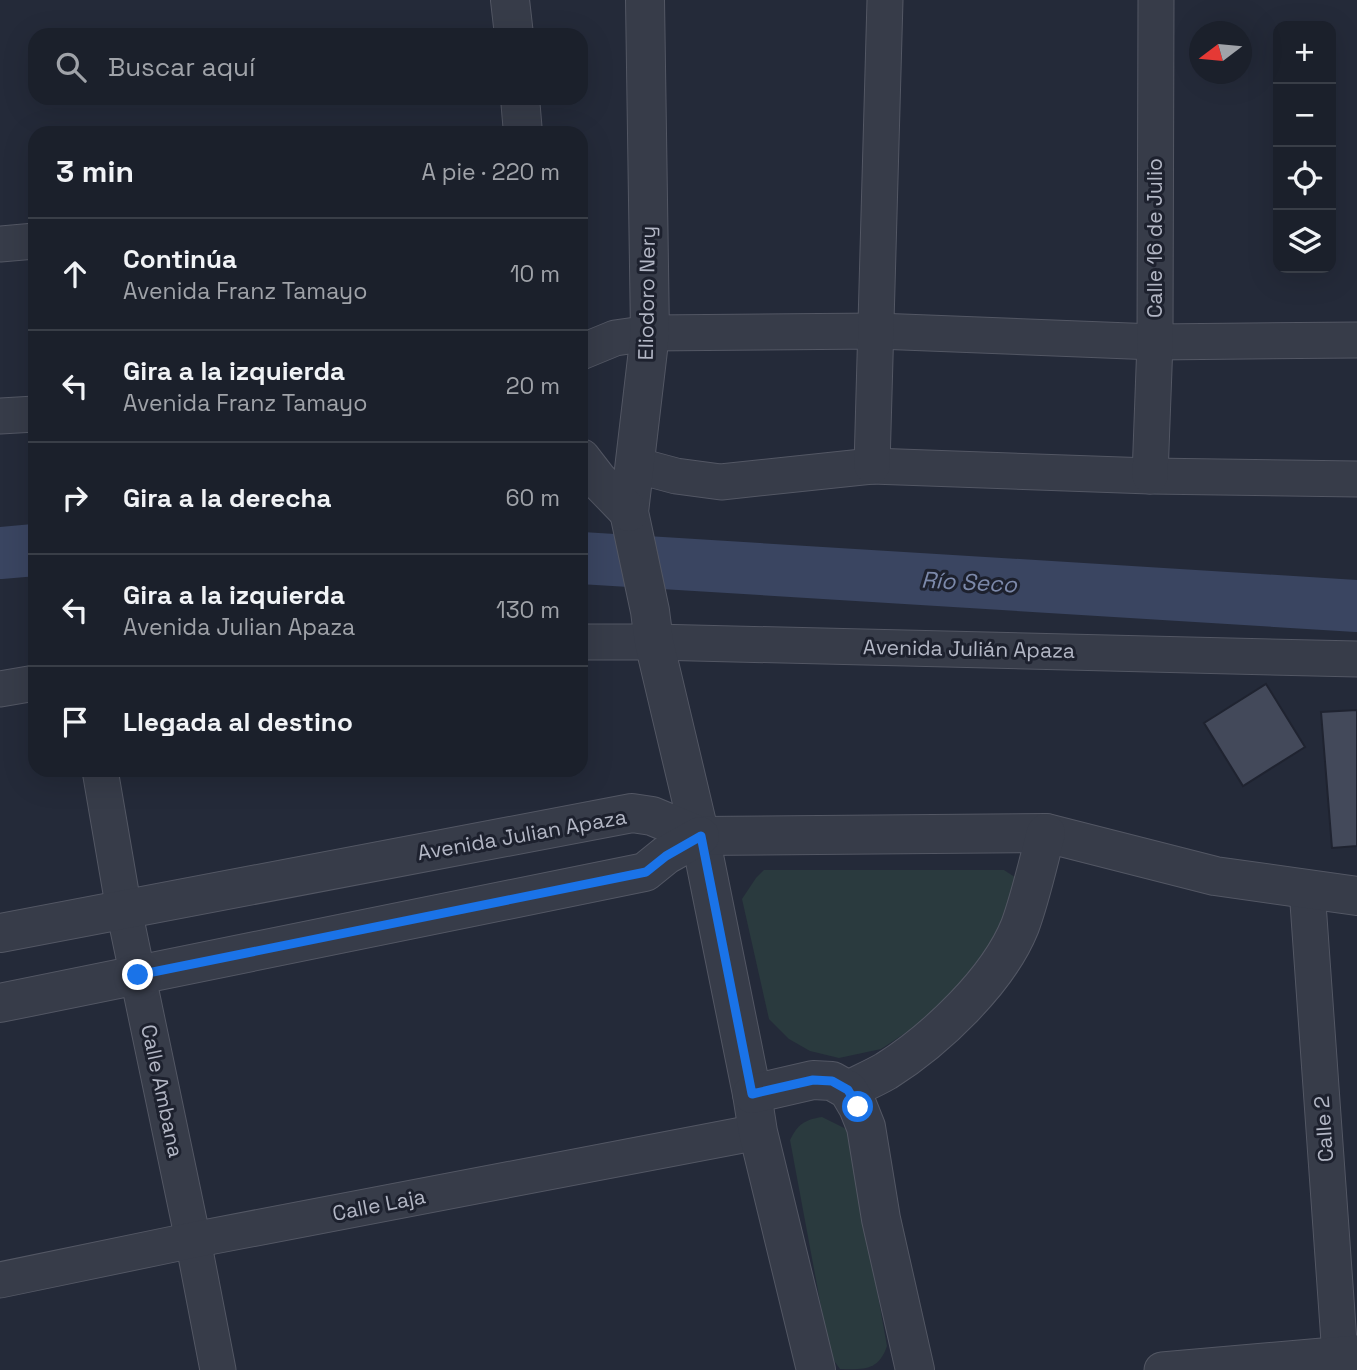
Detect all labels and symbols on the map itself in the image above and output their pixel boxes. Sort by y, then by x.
north arrow [1189,21,1252,84]
street label: Calle 16 de Julio [1141,158,1168,318]
street label: Eliodoro Nery [632,225,661,361]
water label: Río Seco [920,565,1018,600]
street label: Avenida Julián Apaza [863,633,1075,664]
street label: Avenida Julian Apaza [415,803,629,866]
route end [122,959,153,990]
street label: Calle Ambana [135,1022,190,1160]
route start [842,1091,873,1122]
street label: Calle 2 [1308,1095,1339,1163]
street label: Calle Laja [330,1182,428,1227]

